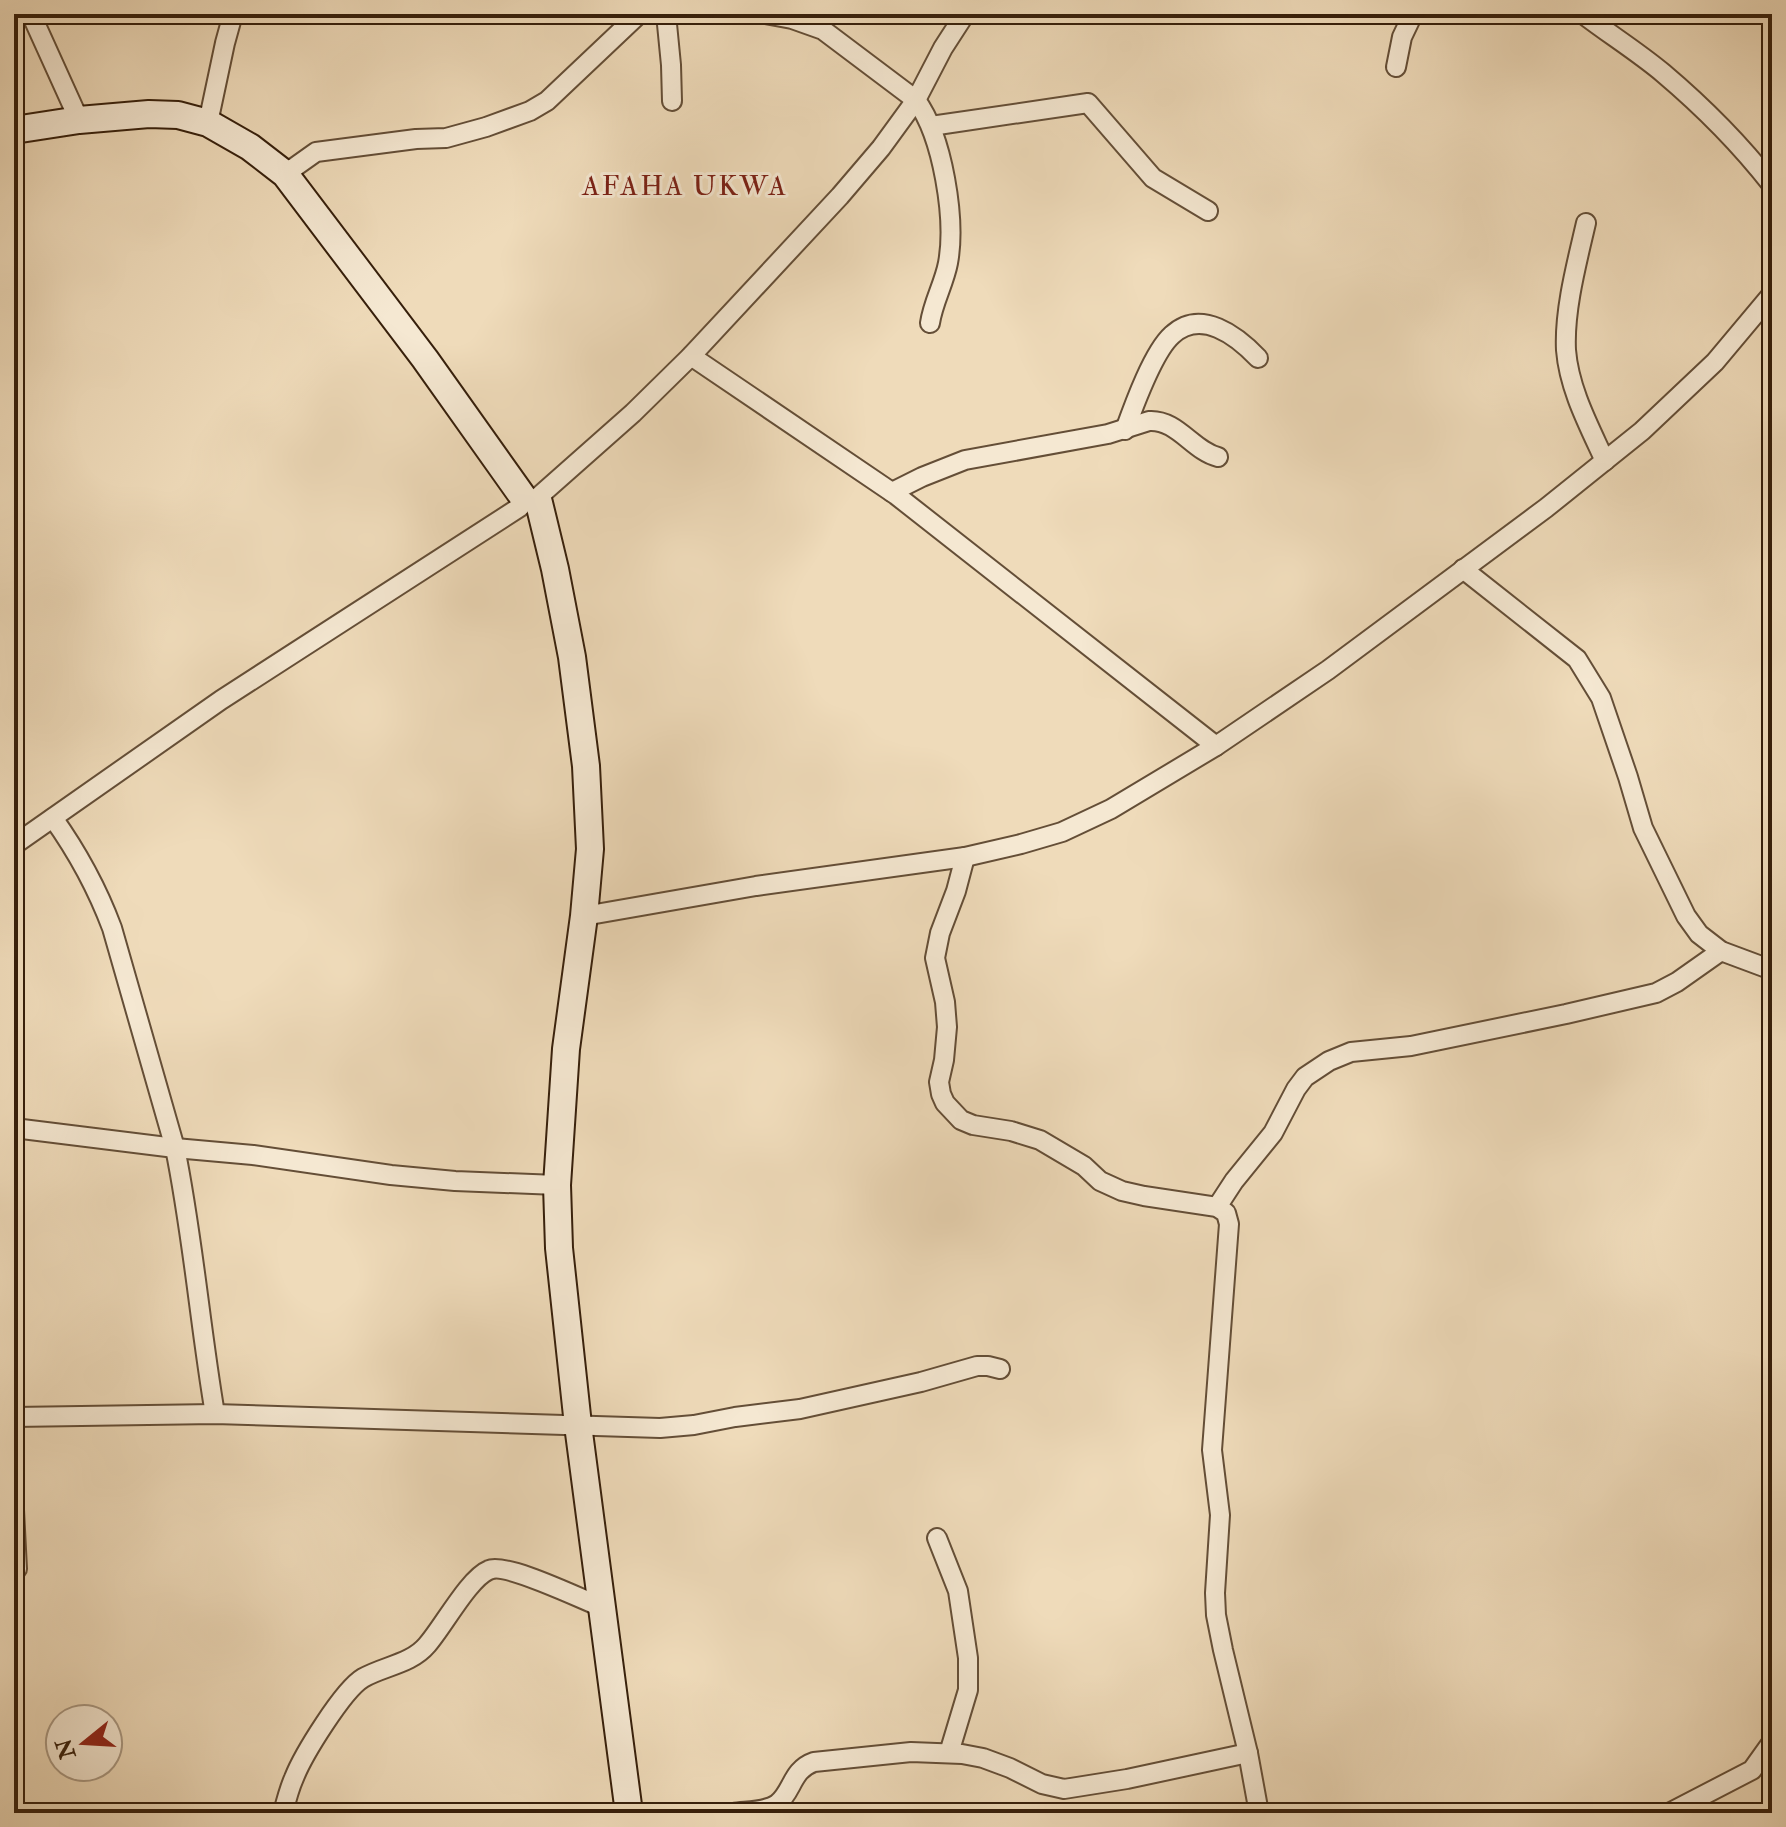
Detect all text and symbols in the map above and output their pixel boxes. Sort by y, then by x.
district label: AFAHA UKWA [581,169,788,204]
north arrow [44,1703,124,1783]
text: N [49,1735,83,1764]

